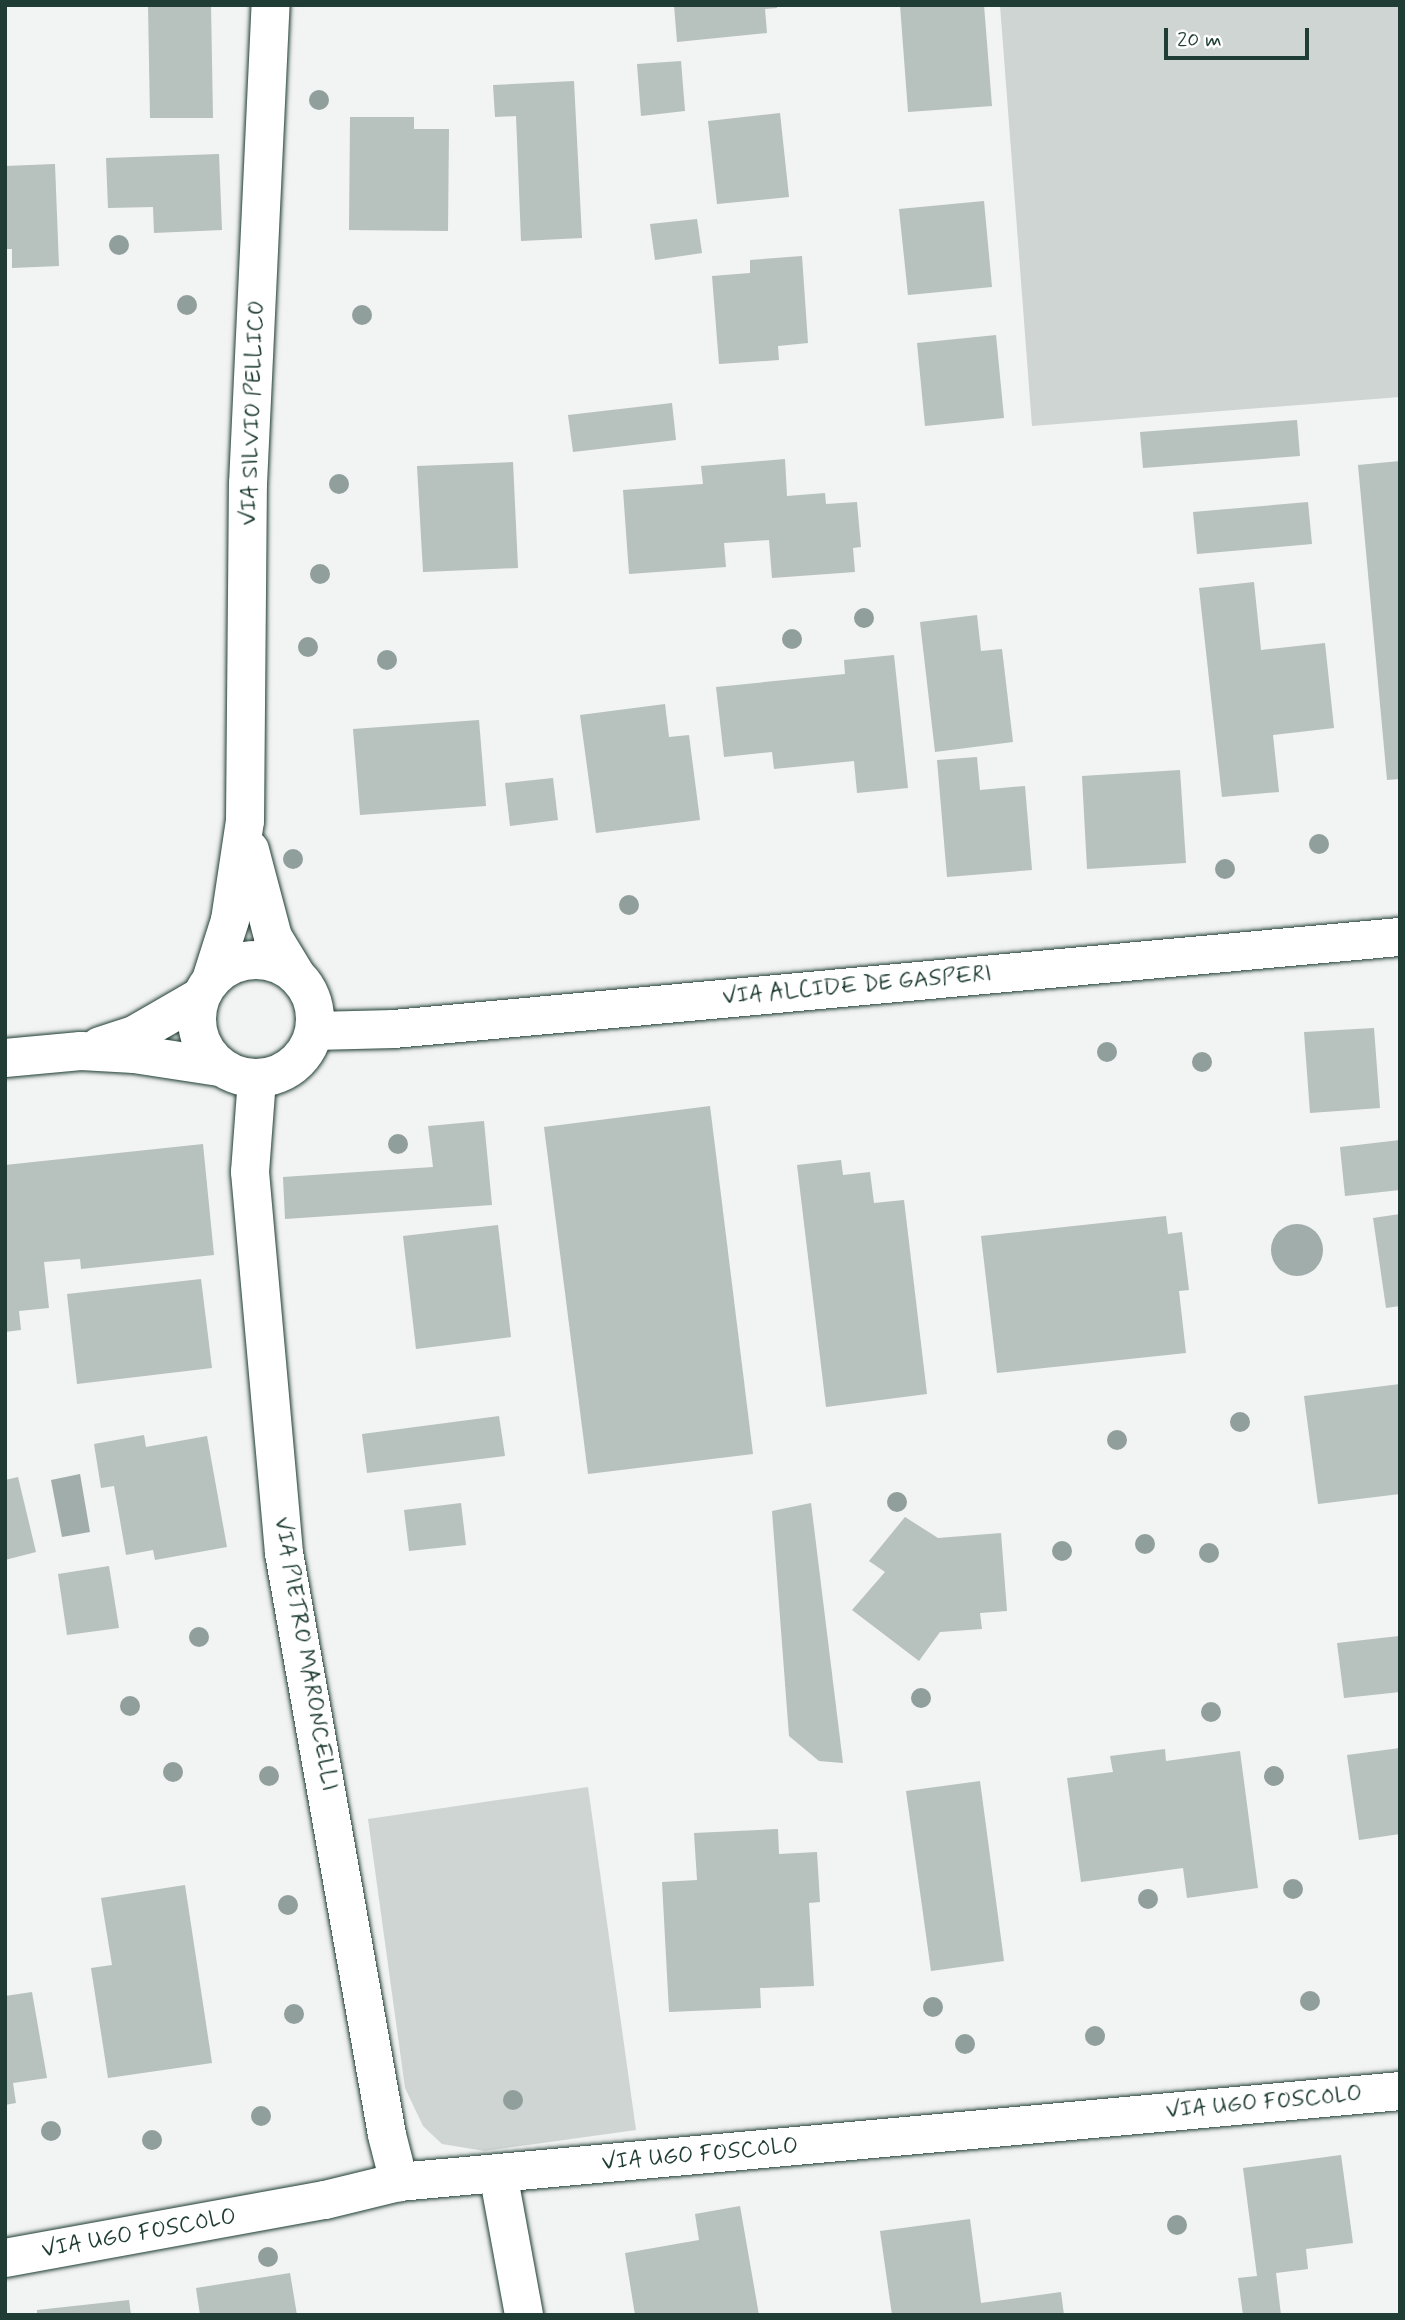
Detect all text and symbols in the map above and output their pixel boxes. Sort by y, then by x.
scale bar [1167,14,1312,58]
text: 20 m [1177,26,1222,54]
street label: VIA SILVIO PELLICO [235,297,271,529]
street label: VIA ALCIDE DE GASPERI [722,961,992,1011]
street label: VIA PIETRO MARONCELLI [267,1510,343,1798]
street label: VIA UGO FOSCOLO [1165,2081,1363,2125]
street label: VIA UGO FOSCOLO [601,2133,799,2177]
street label: VIA UGO FOSCOLO [40,2203,238,2265]

